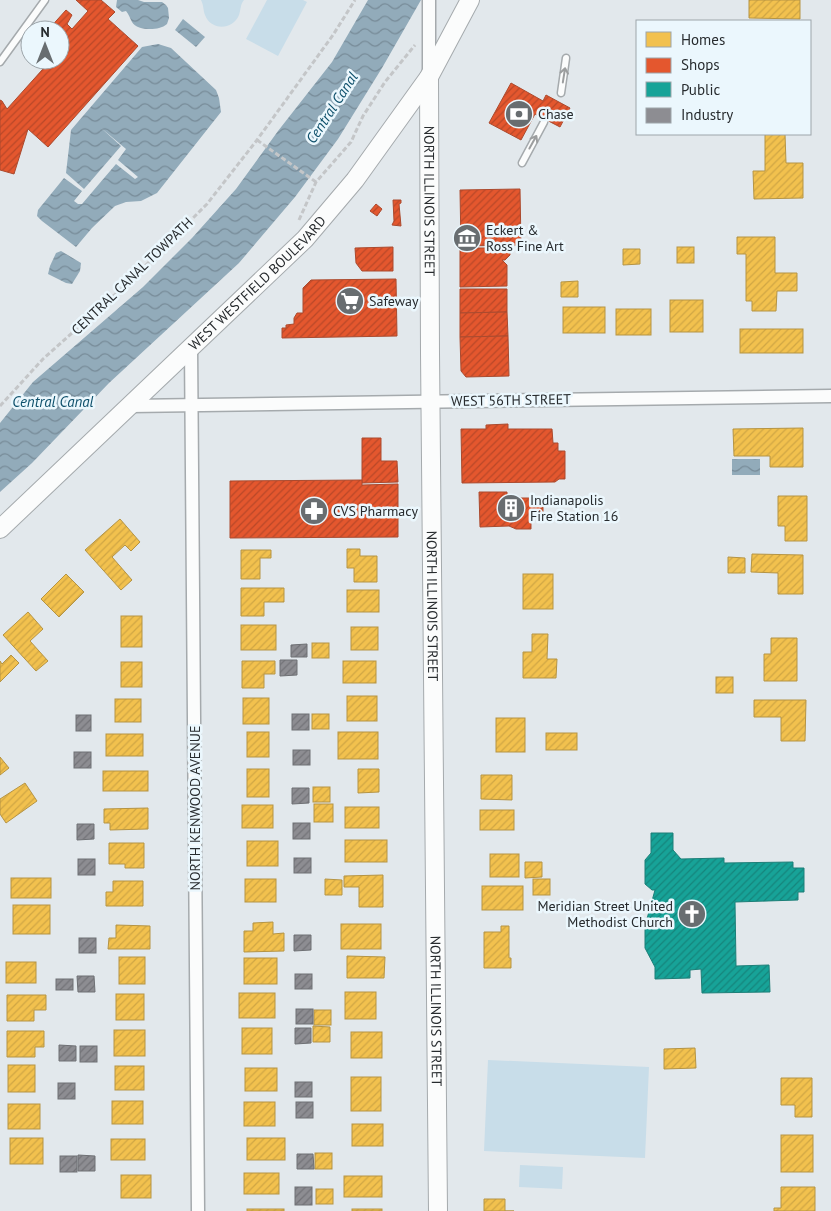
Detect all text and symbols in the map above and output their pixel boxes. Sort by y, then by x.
north arrow [20,20,70,70]
legend [636,20,811,135]
text: N [40,23,50,41]
text: Homes [681,30,725,49]
text: Shops [681,55,720,74]
water label: Central Canal [301,68,362,147]
one-way arrow [559,68,569,84]
text: Public [681,80,720,99]
bank icon: Chase [504,99,534,129]
place label: Chase [538,105,574,123]
text: Industry [681,105,733,124]
street label: NORTH ILLINOIS STREET [420,126,439,277]
one-way arrow [528,136,538,150]
street label: WEST WESTFIELD BOULEVARD [185,212,330,354]
street label: CENTRAL CANAL TOWPATH [67,213,197,339]
place label: Eckert & Ross Fine Art [486,221,564,255]
museum icon: Eckert & Ross Fine Art [452,223,482,253]
supermarket icon: Safeway [335,286,365,316]
place label: Safeway [369,292,419,310]
street label: WEST 56TH STREET [451,390,571,410]
water label: Central Canal [12,392,94,411]
place label: Indianapolis Fire Station 16 [530,491,618,525]
building icon: Indianapolis Fire Station 16 [496,493,526,523]
pharmacy icon: CVS Pharmacy [299,496,329,526]
place label: CVS Pharmacy [333,502,418,520]
street label: NORTH ILLINOIS STREET [423,531,442,682]
street label: NORTH KENWOOD AVENUE [186,726,204,890]
place label: Meridian Street United Methodist Church [537,897,673,931]
church icon: Meridian Street United Methodist Church [677,899,707,929]
street label: NORTH ILLINOIS STREET [426,936,446,1087]

